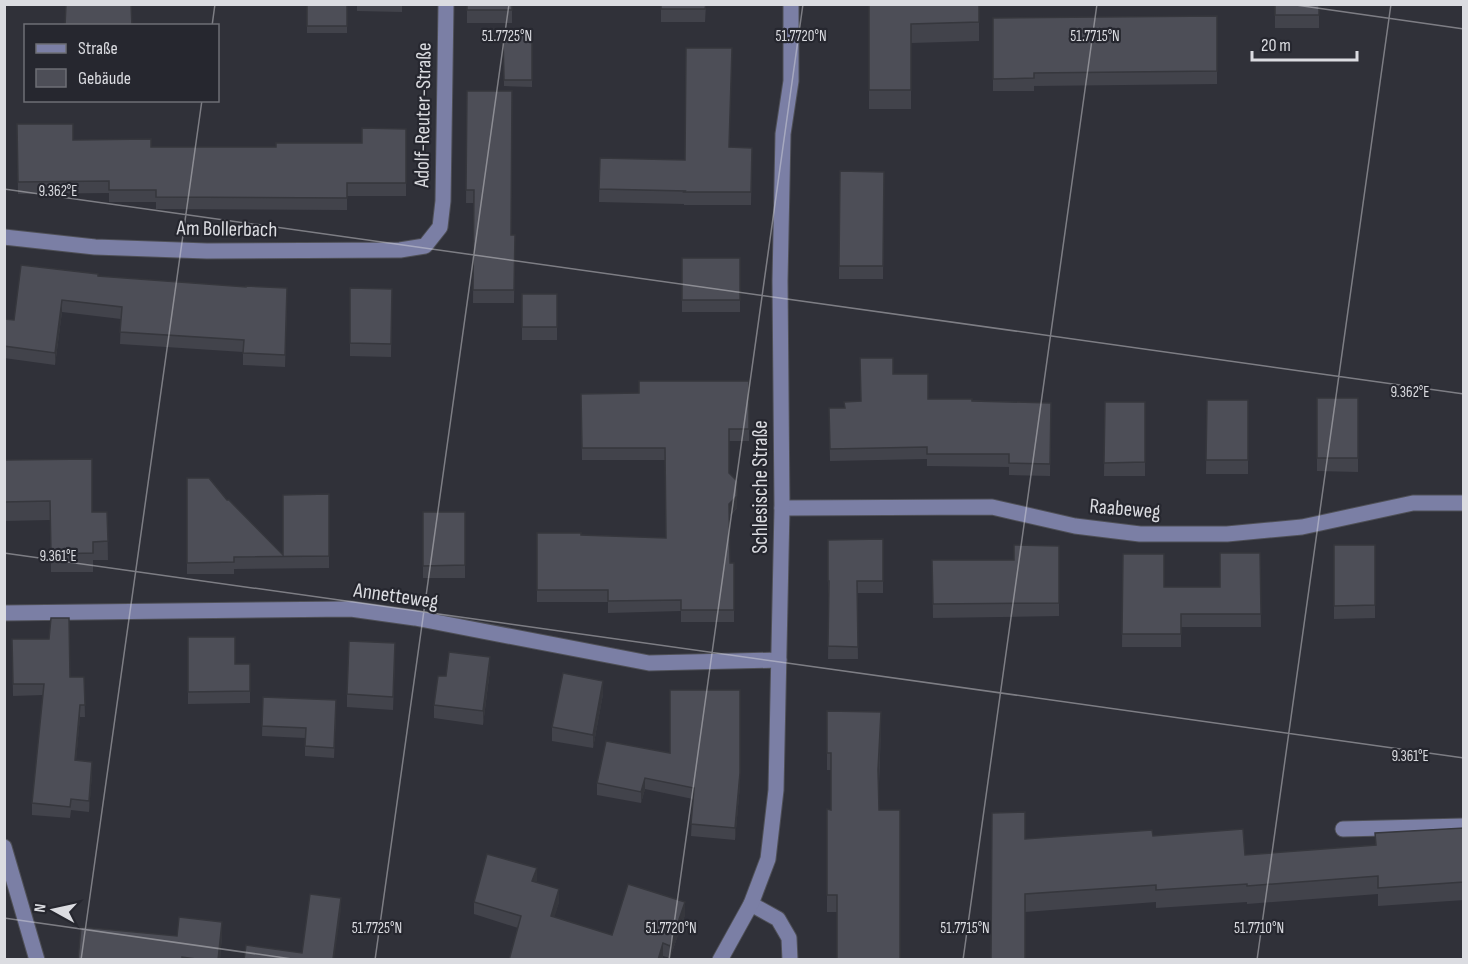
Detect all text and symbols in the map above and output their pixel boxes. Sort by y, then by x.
legend [24,24,219,102]
scale bar [1252,24,1357,62]
text: 51.7725°N [482,27,532,46]
text: 51.7720°N [775,27,827,46]
text: 51.7715°N [1070,27,1120,46]
text: 20 m [1261,35,1291,56]
text: Straße [78,38,118,59]
street label: Adolf-Reuter-Straße [409,42,437,189]
text: Gebäude [78,68,131,89]
text: 9.362°E [39,182,77,201]
street label: Am Bollerbach [175,216,278,242]
text: 9.362°E [1391,383,1429,402]
street label: Schlesische Straße [748,420,773,554]
street label: Raabeweg [1088,493,1162,525]
text: 9.361°E [39,547,77,566]
street label: Annetteweg [351,578,440,614]
text: 9.361°E [1391,747,1429,766]
north arrow [24,880,84,940]
text: N [31,903,51,914]
text: 51.7725°N [352,919,402,938]
text: 51.7720°N [645,919,697,938]
text: 51.7715°N [940,919,990,938]
text: 51.7710°N [1234,919,1284,938]

